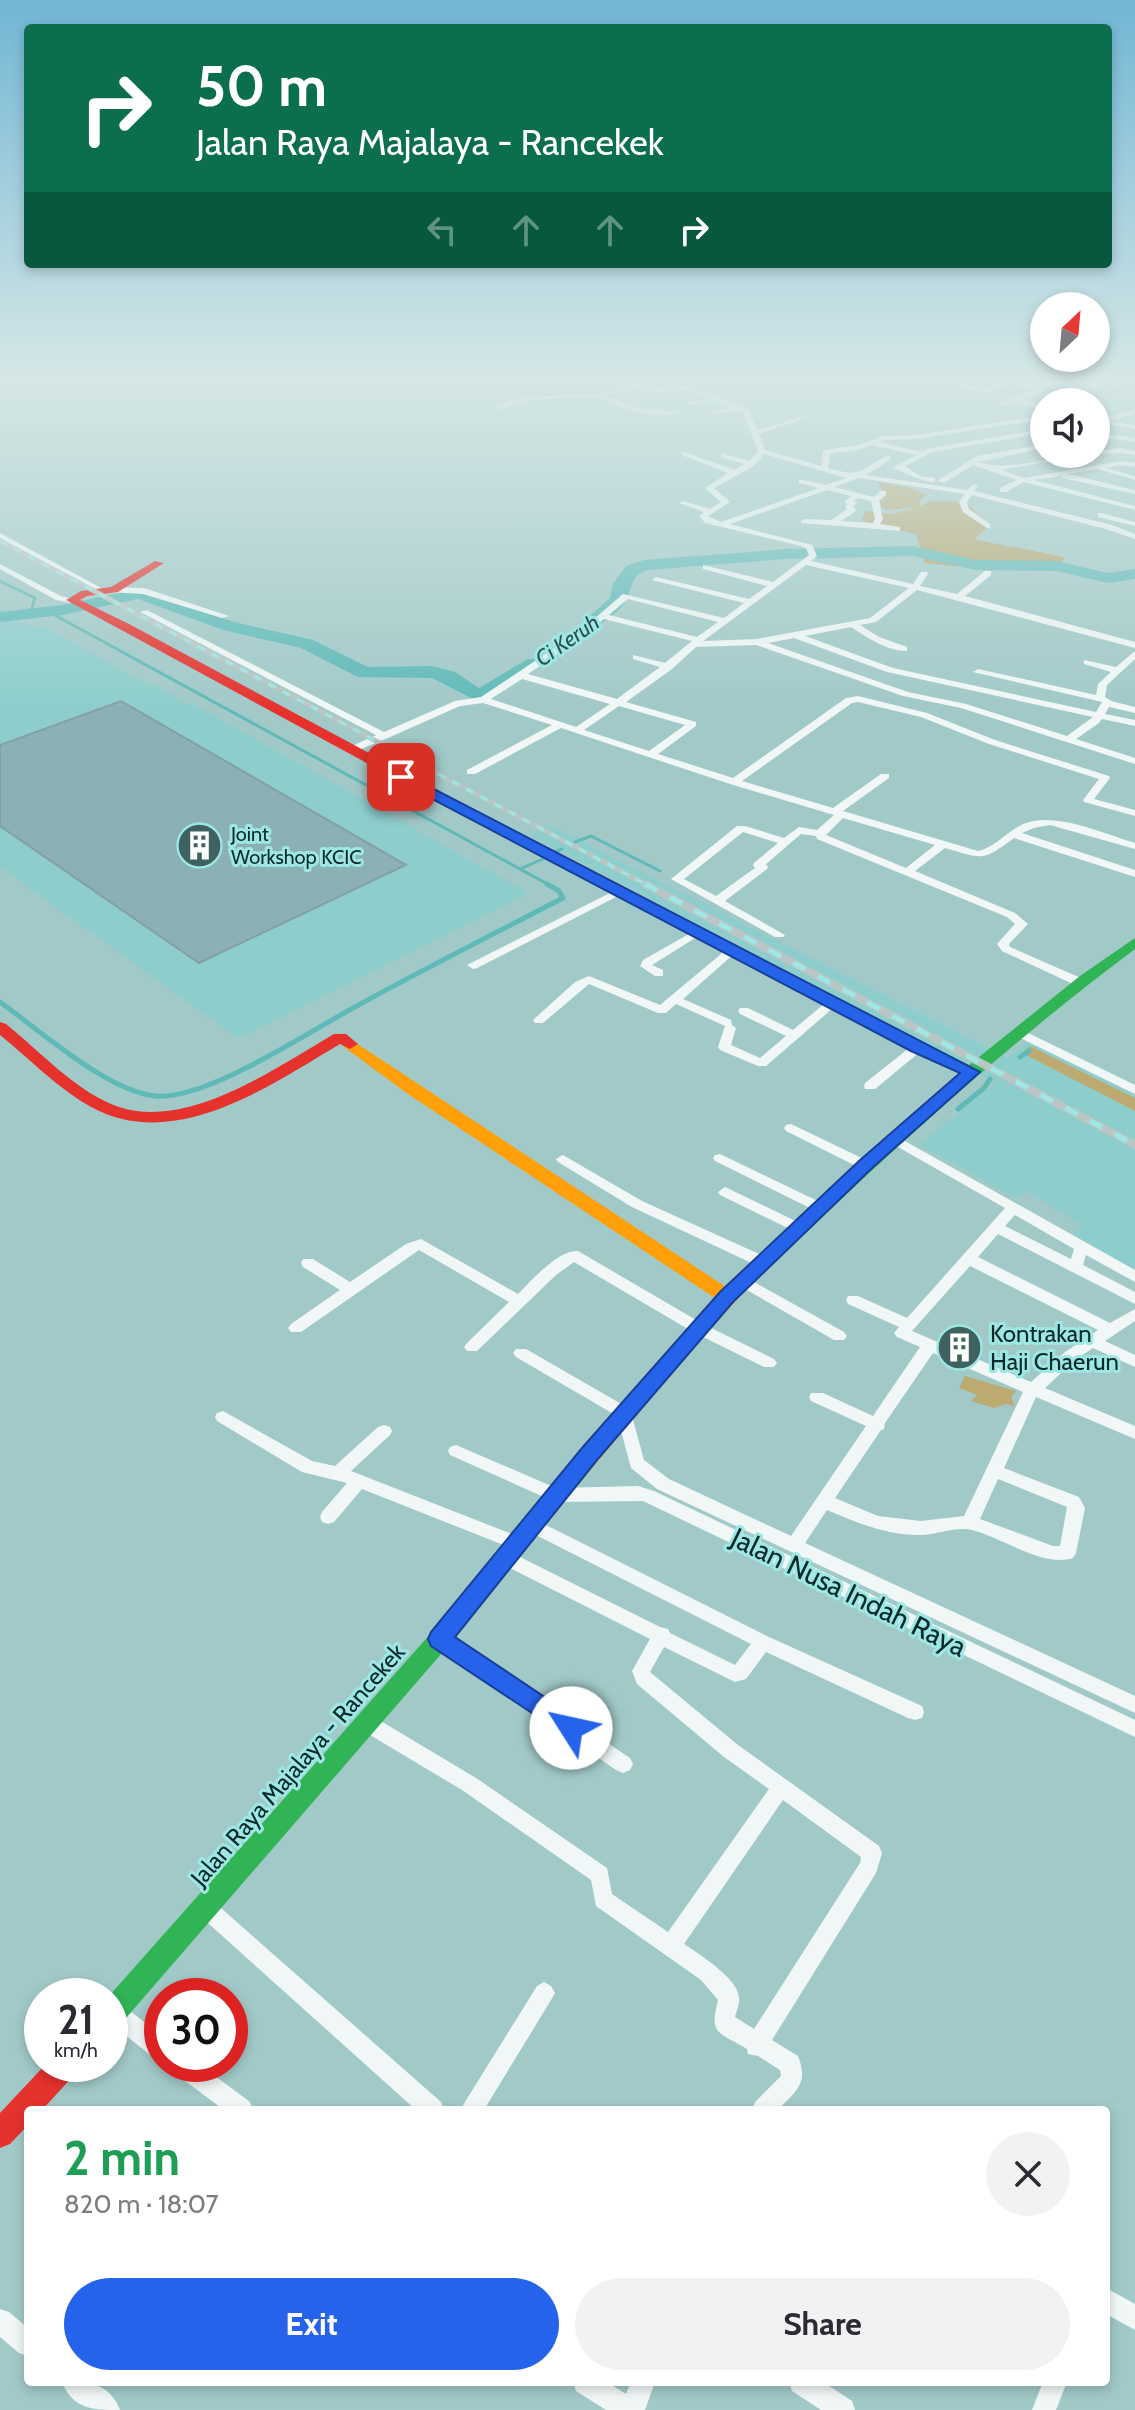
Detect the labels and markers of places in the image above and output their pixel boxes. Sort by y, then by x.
pin [367,743,435,811]
building icon: Joint Workshop KCIC [176,821,224,869]
place label: Joint Workshop KCIC [230,822,362,869]
place label: Kontrakan Haji Chaerun [990,1319,1119,1376]
building icon: Kontrakan Haji Chaerun [935,1324,983,1372]

